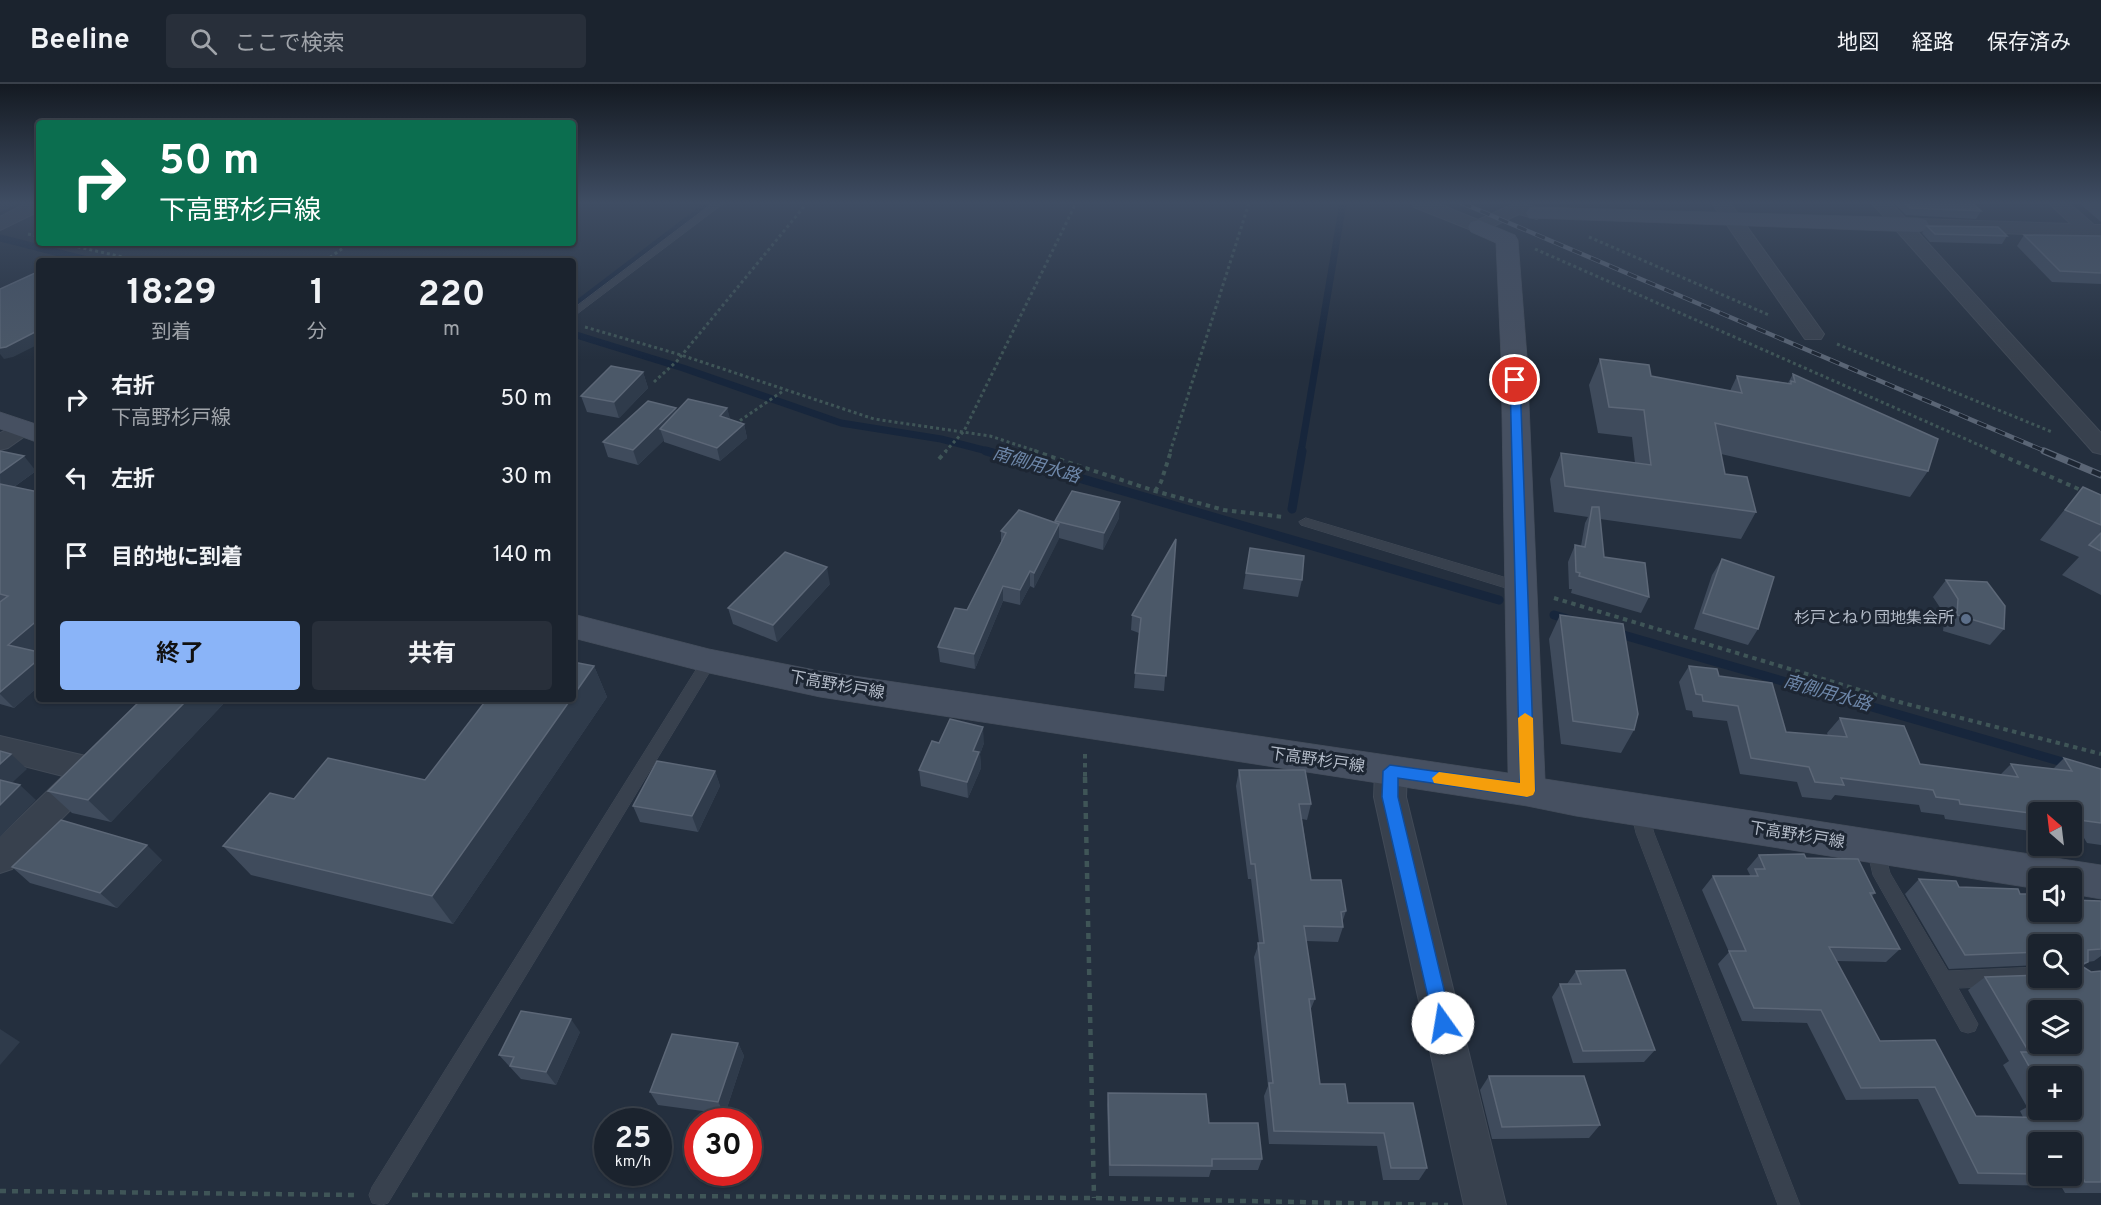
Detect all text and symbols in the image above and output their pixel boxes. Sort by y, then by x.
search box [166,14,586,68]
text: Beeline [30,23,130,59]
icon: search [187,25,220,58]
text: 地図 [1837,30,1879,57]
text: 経路 [1912,30,1954,57]
text: 保存済み [1987,30,2071,57]
text: ここで検索 [235,31,345,58]
text: 50 m [159,136,260,189]
icon: right [60,144,138,222]
text: 下高野杉戸線 [159,195,321,229]
text: 18:29 [127,271,217,317]
text: 1 [310,271,324,317]
text: 220 [418,273,485,319]
text: m [443,317,460,343]
text: 到着 [152,320,192,346]
text: 分 [307,320,327,346]
pin [1489,354,1540,405]
icon: arrive [1498,363,1531,396]
text: 右折 [111,374,155,401]
icon: right [60,383,93,416]
text: 50 m [500,386,552,413]
text: 下高野杉戸線 [111,406,231,432]
water label: 南側用水路 [990,443,1084,490]
icon: left [60,461,93,494]
text: 30 m [501,464,552,491]
text: 左折 [111,467,155,494]
icon: arrive [60,539,93,572]
text: 140 m [493,542,552,569]
text: 目的地に到着 [111,545,243,572]
place label: 杉戸とねり団地集会所 [1794,609,1954,629]
marker: 杉戸とねり団地集会所 [1959,612,1973,626]
button: 終了 [60,621,300,690]
button: 共有 [312,621,552,690]
street label: 下高野杉戸線 [788,668,886,704]
water label: 南側用水路 [1781,671,1875,718]
street label: 下高野杉戸線 [1268,744,1366,778]
north arrow [2028,802,2082,856]
map controls [2028,802,2082,1186]
street label: 下高野杉戸線 [1748,819,1846,853]
button: sound [2028,868,2082,922]
button: search [2028,934,2082,988]
position arrow [1411,991,1475,1055]
button: layers [2028,1000,2082,1054]
button: + [2028,1066,2082,1120]
speed limit sign: 30 [684,1108,762,1186]
text: 25 [615,1121,651,1158]
button: − [2028,1132,2082,1186]
text: km/h [615,1153,651,1172]

